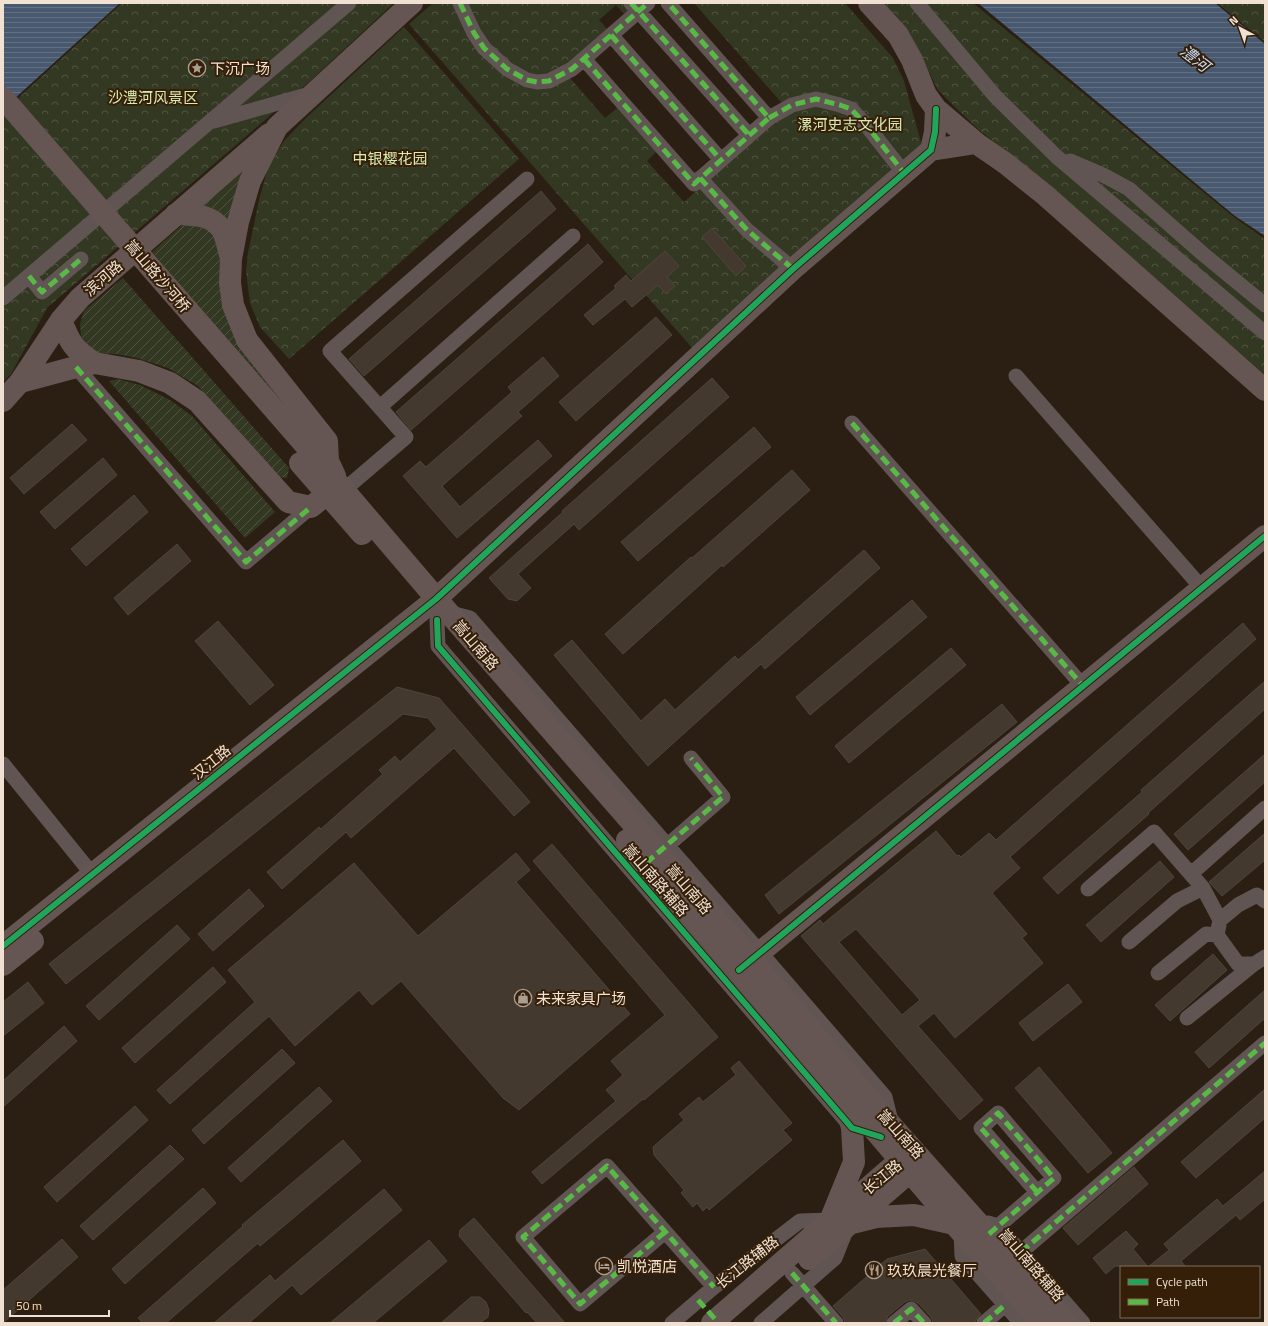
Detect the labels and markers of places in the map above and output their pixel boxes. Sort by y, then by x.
place label: 下沉广场 [210,57,270,80]
place icon: 下沉广场 [187,58,207,78]
place label: 未来家具广场 [536,987,626,1010]
shop icon: 未来家具广场 [513,988,533,1008]
place label: 凯悦酒店 [617,1255,677,1278]
hotel icon: 凯悦酒店 [594,1256,614,1276]
place label: 玖玖晨光餐厅 [887,1259,977,1282]
restaurant icon: 玖玖晨光餐厅 [864,1260,884,1280]

